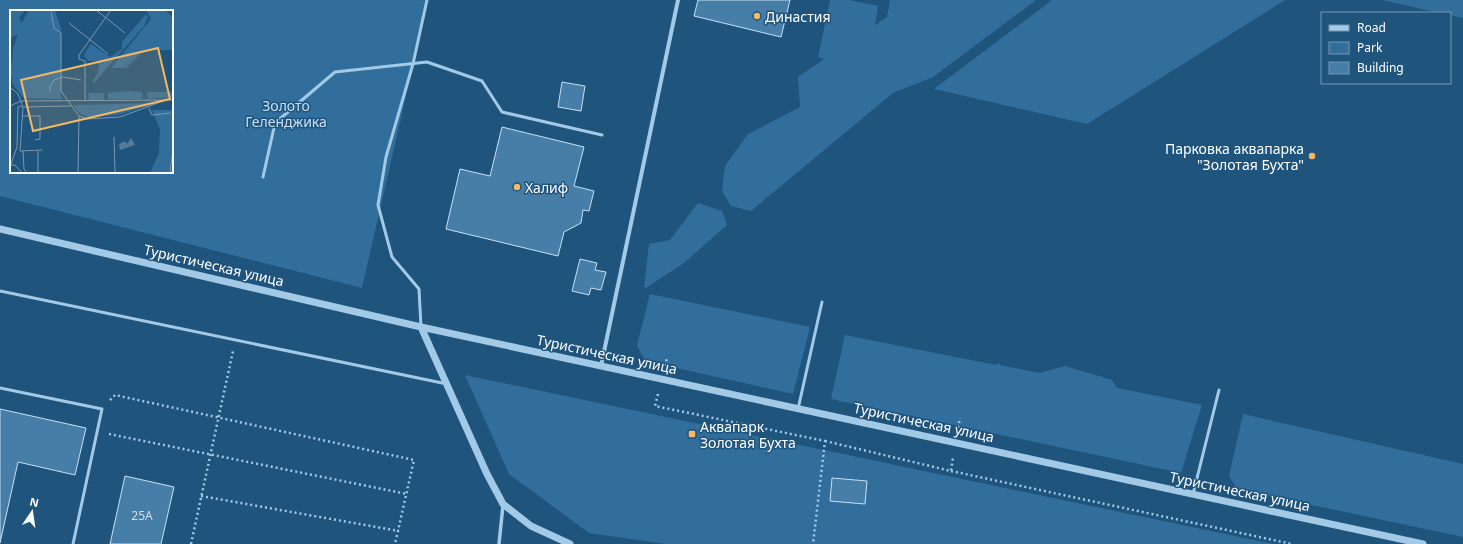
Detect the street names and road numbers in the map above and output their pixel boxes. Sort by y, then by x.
street label: Туристическая улица [142,240,286,290]
street label: Туристическая улица [535,330,679,378]
street label: Туристическая улица [852,398,996,446]
street label: Туристическая улица [1168,467,1312,515]

